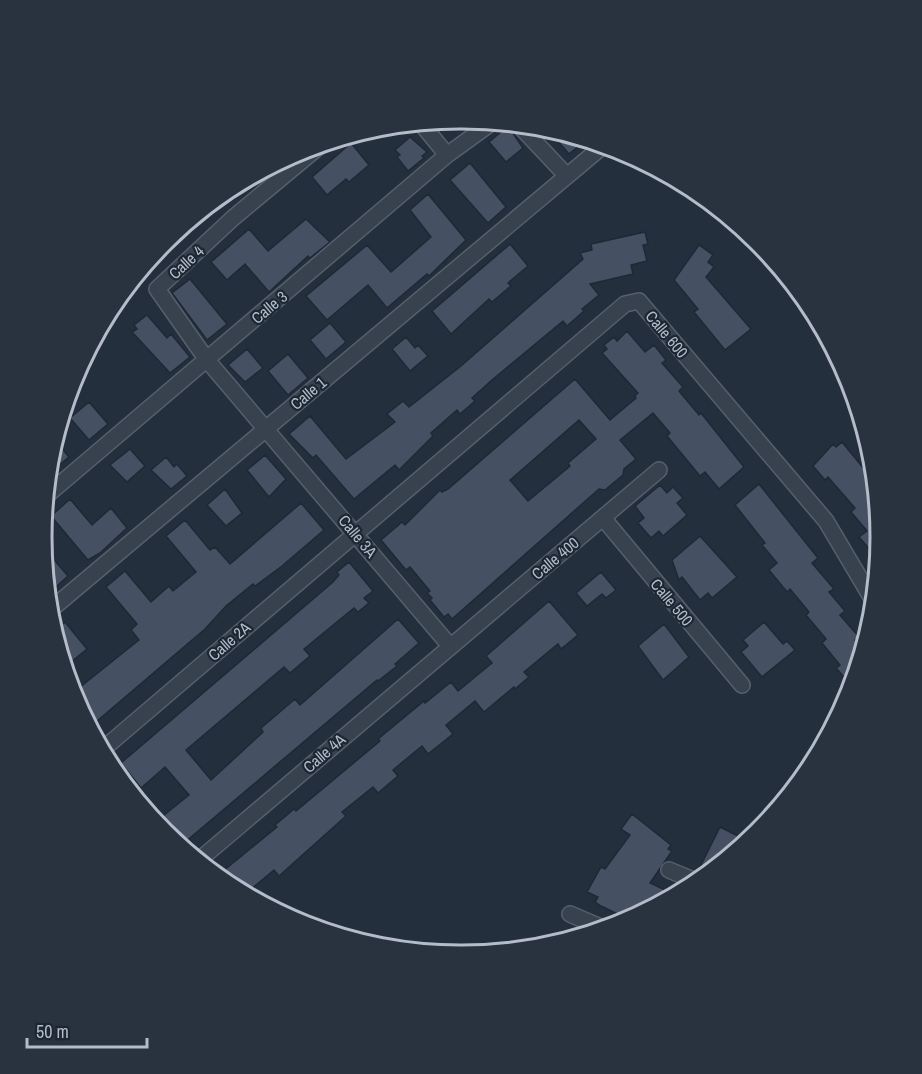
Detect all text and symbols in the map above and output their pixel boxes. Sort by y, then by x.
street label: Calle 4 [164,240,208,284]
street label: Calle 3 [246,285,292,329]
street label: Calle 600 [641,306,693,362]
street label: Calle 1 [285,371,331,415]
street label: Calle 3A [334,510,383,562]
street label: Calle 400 [527,532,583,584]
street label: Calle 500 [646,574,698,630]
street label: Calle 2A [203,616,255,666]
street label: Calle 4A [298,728,350,778]
scale bar [27,1011,147,1049]
text: 50 m [36,1019,69,1044]

